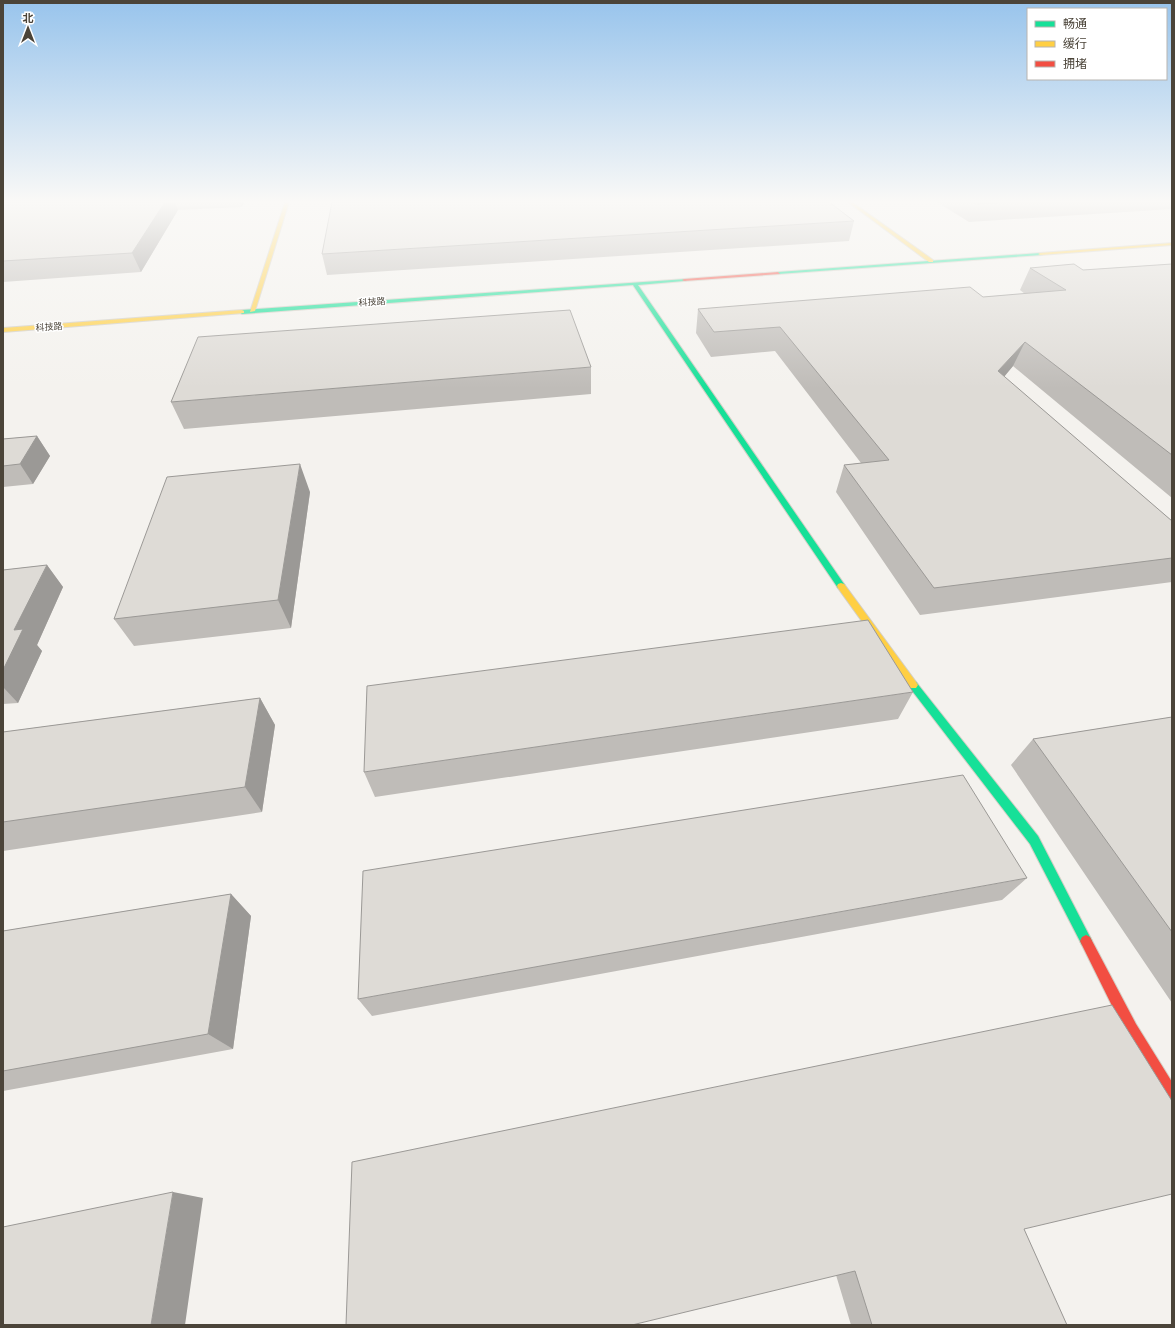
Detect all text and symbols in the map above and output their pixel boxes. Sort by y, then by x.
north arrow [8,8,48,48]
legend [1027,8,1167,80]
text: 北 [23,12,34,24]
text: 畅通 [1063,17,1087,31]
text: 缓行 [1063,37,1087,51]
text: 拥堵 [1063,57,1087,71]
street label: 科技路 [358,296,386,308]
street label: 科技路 [35,321,63,333]

